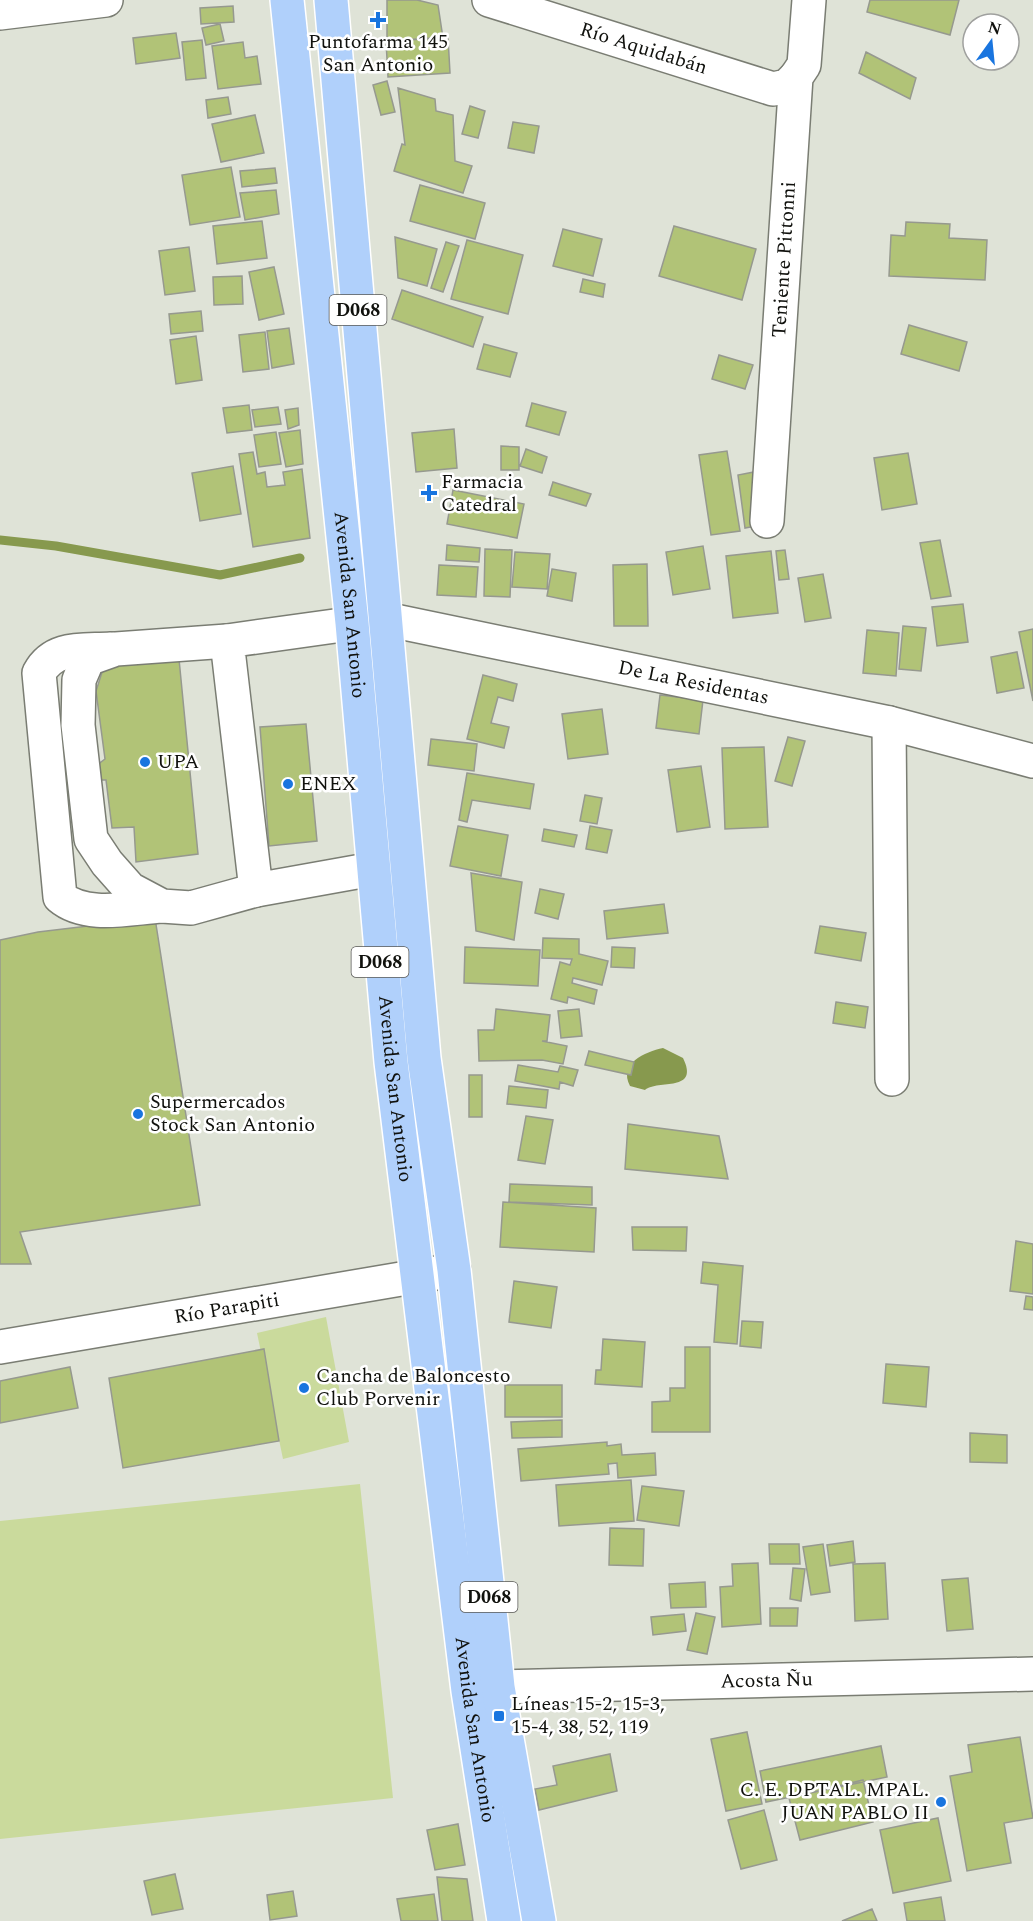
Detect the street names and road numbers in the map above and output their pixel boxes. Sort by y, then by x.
street label: Río Aquidabán [576,14,711,83]
street label: Teniente Pittonni [764,180,804,339]
road number: D068 [330,295,386,325]
street label: Avenida San Antonio [325,510,374,700]
street label: De La Residentas [615,652,772,713]
road number: D068 [352,947,409,977]
street label: Avenida San Antonio [370,994,421,1184]
street label: Río Parapiti [172,1285,282,1332]
road number: D068 [460,1582,518,1612]
street label: Avenida San Antonio [446,1635,503,1825]
street label: Acosta Ñu [720,1664,813,1697]

